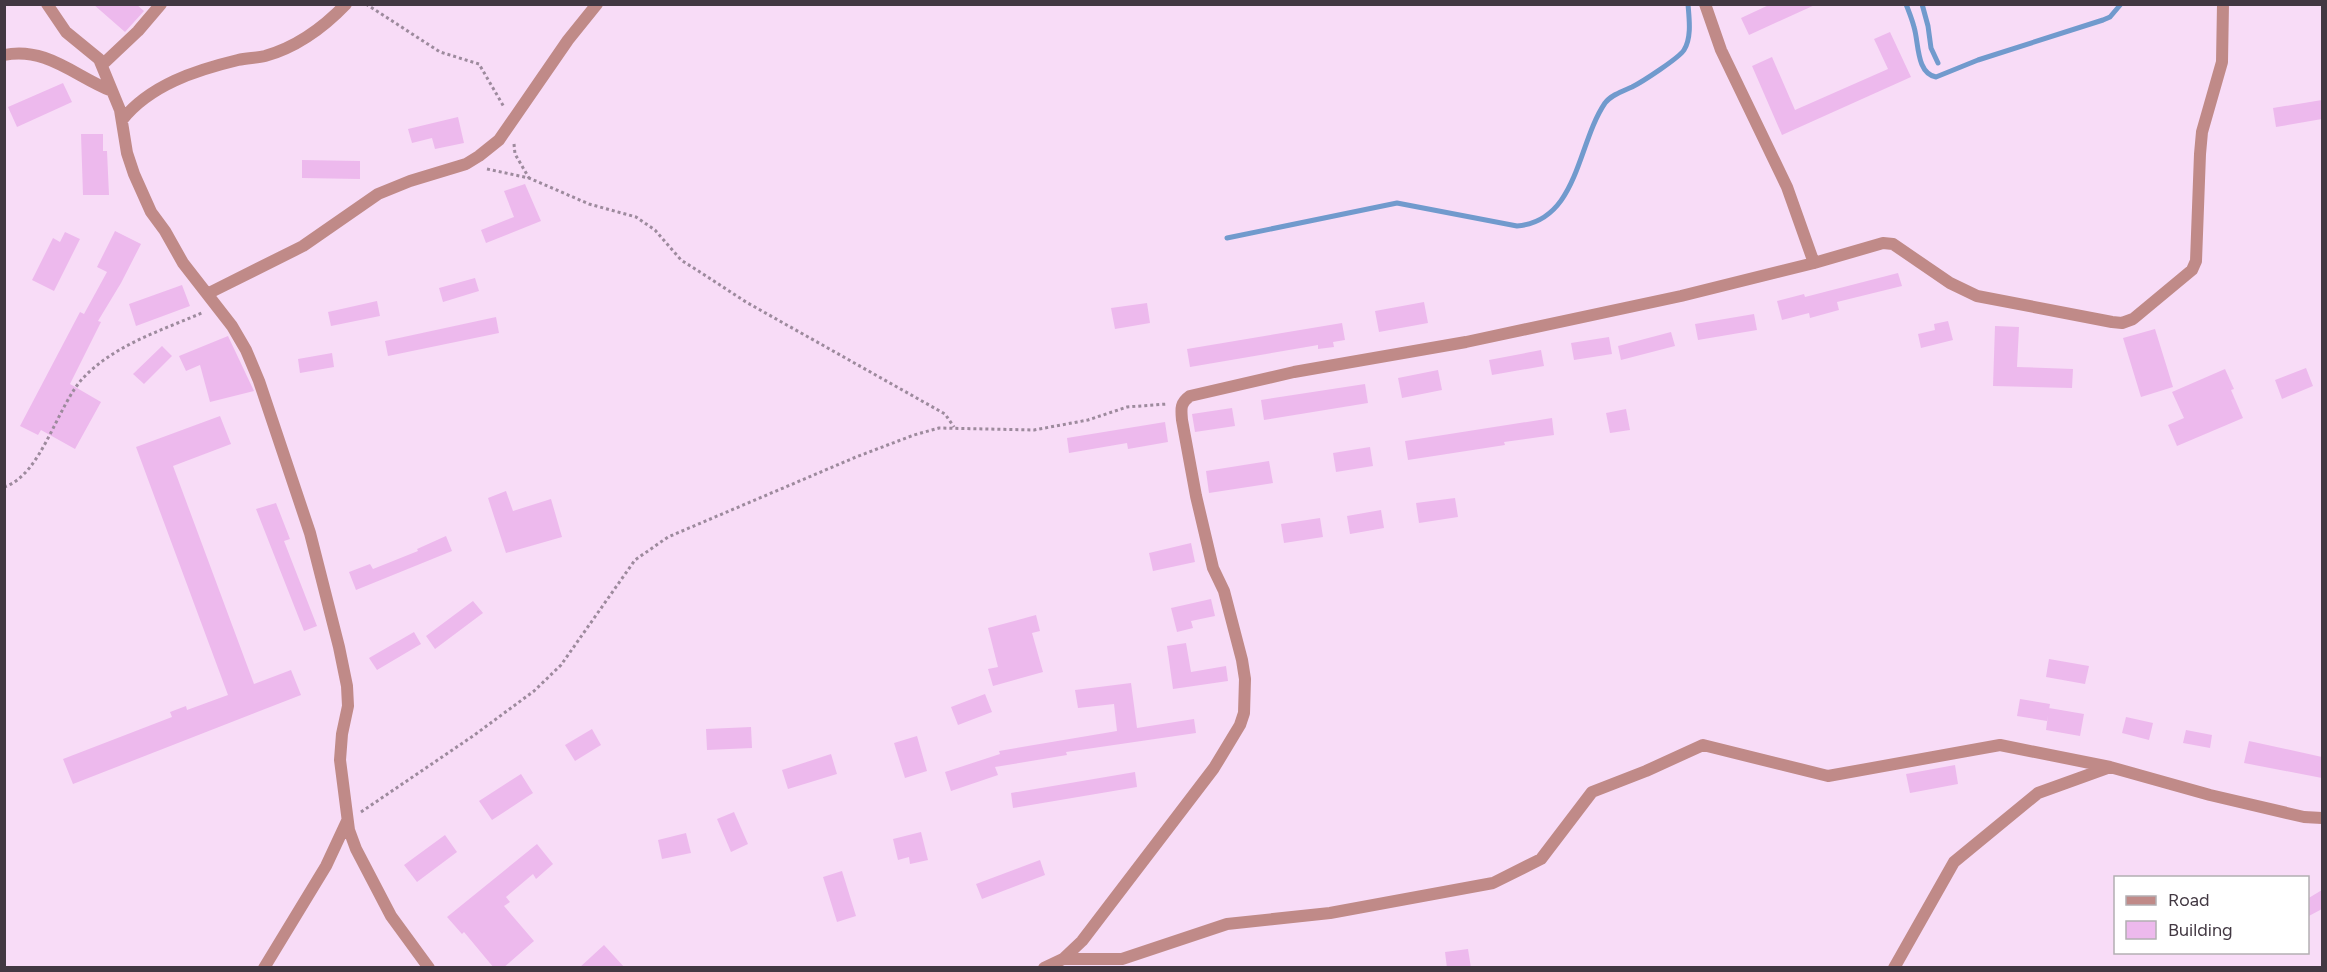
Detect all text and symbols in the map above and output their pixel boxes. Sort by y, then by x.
legend [2114,876,2309,954]
text: Road [2168,889,2209,911]
text: Building [2168,919,2233,941]

